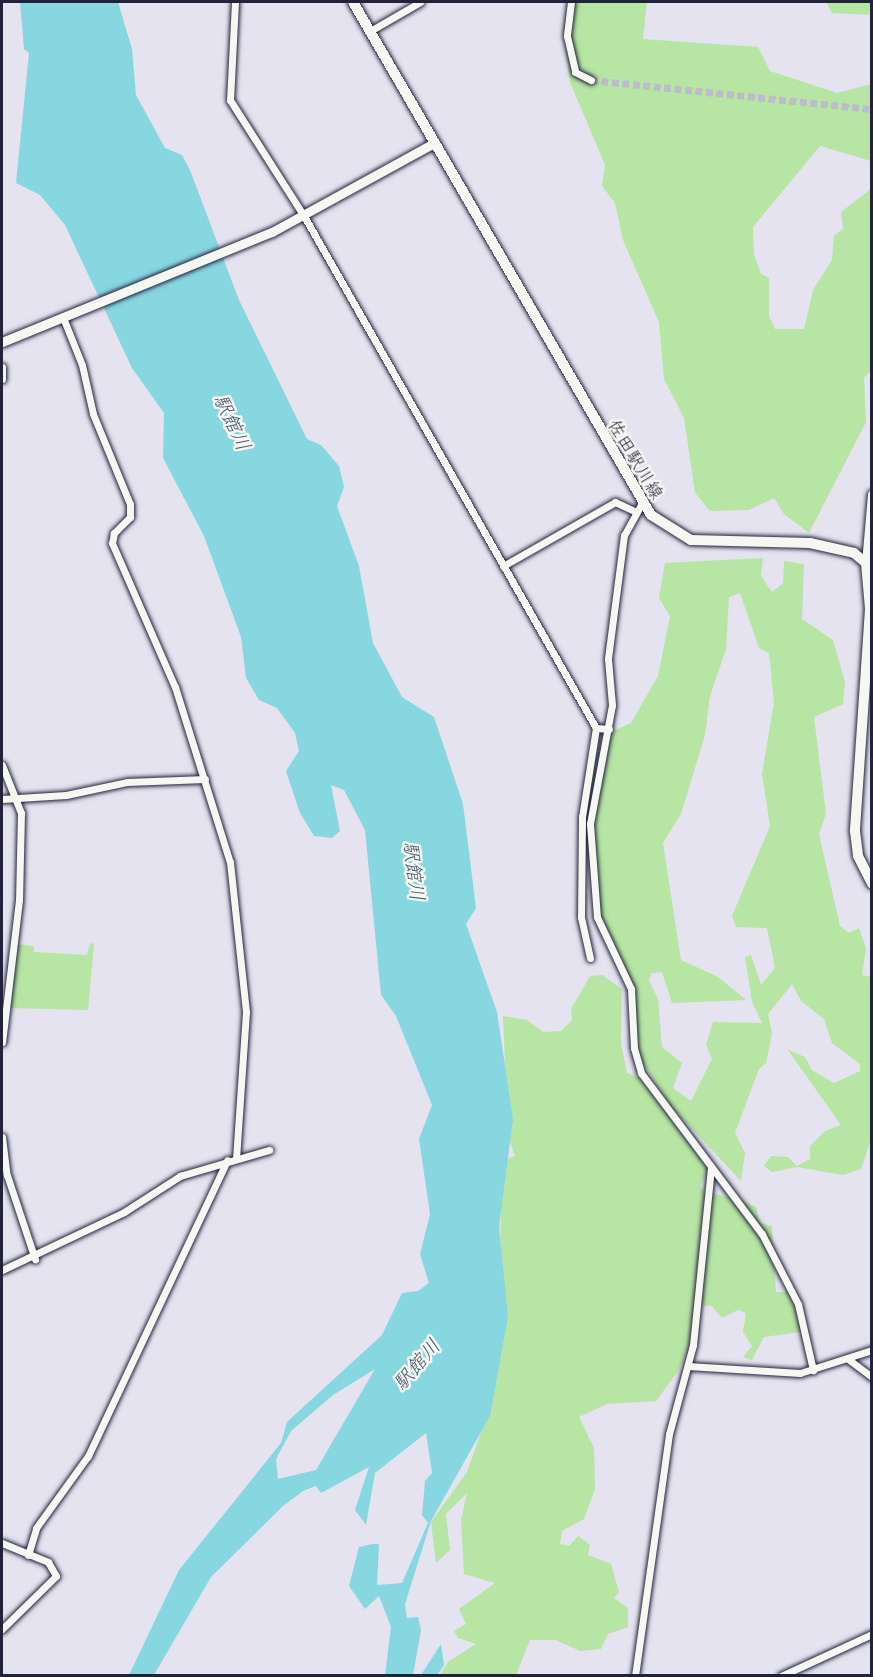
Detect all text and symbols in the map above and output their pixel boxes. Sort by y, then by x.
water label: 駅館川 [209,390,257,454]
street label: 佐田駅川線 [604,415,668,503]
water label: 駅館川 [399,840,431,902]
water label: 駅館川 [387,1333,445,1395]

